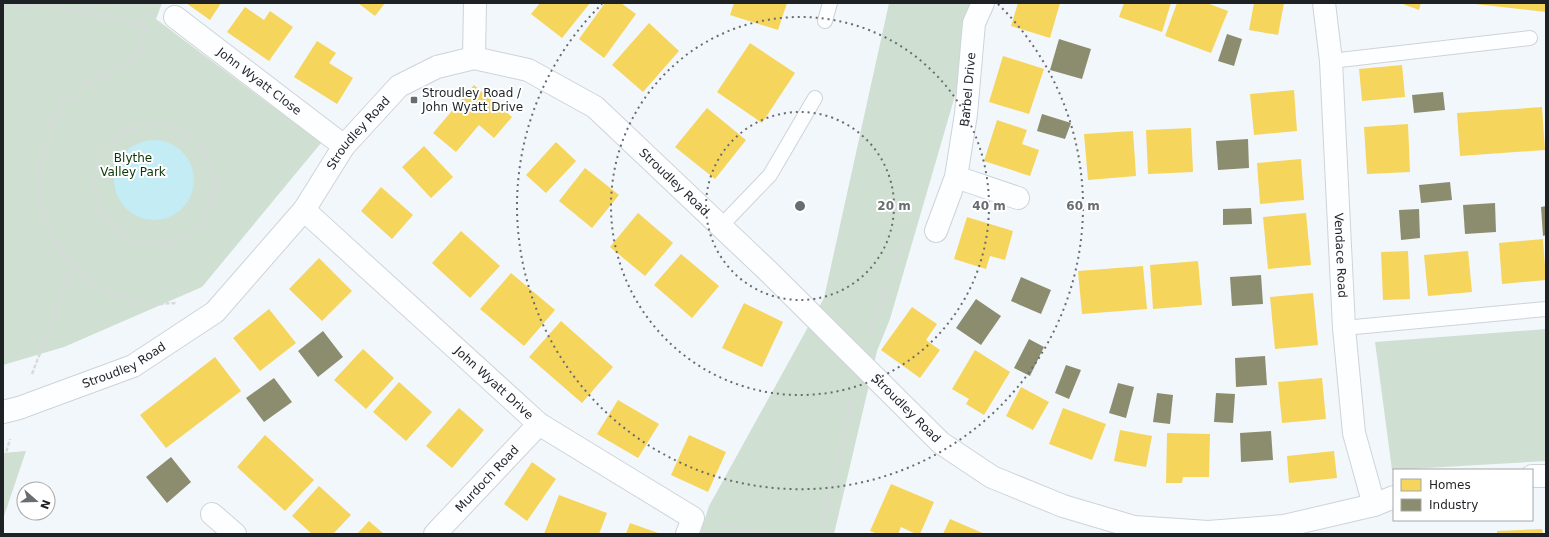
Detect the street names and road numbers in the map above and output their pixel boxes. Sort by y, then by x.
street label: John Wyatt Close [214,44,304,118]
street label: Barbel Drive [957,52,978,128]
street label: Stroudley Road [324,94,393,172]
street label: Stroudley Road [636,146,712,219]
street label: Vendace Road [1331,212,1350,298]
street label: Stroudley Road [80,339,168,391]
street label: John Wyatt Drive [451,343,536,422]
street label: Stroudley Road [869,371,943,446]
street label: Murdoch Road [453,443,522,515]

